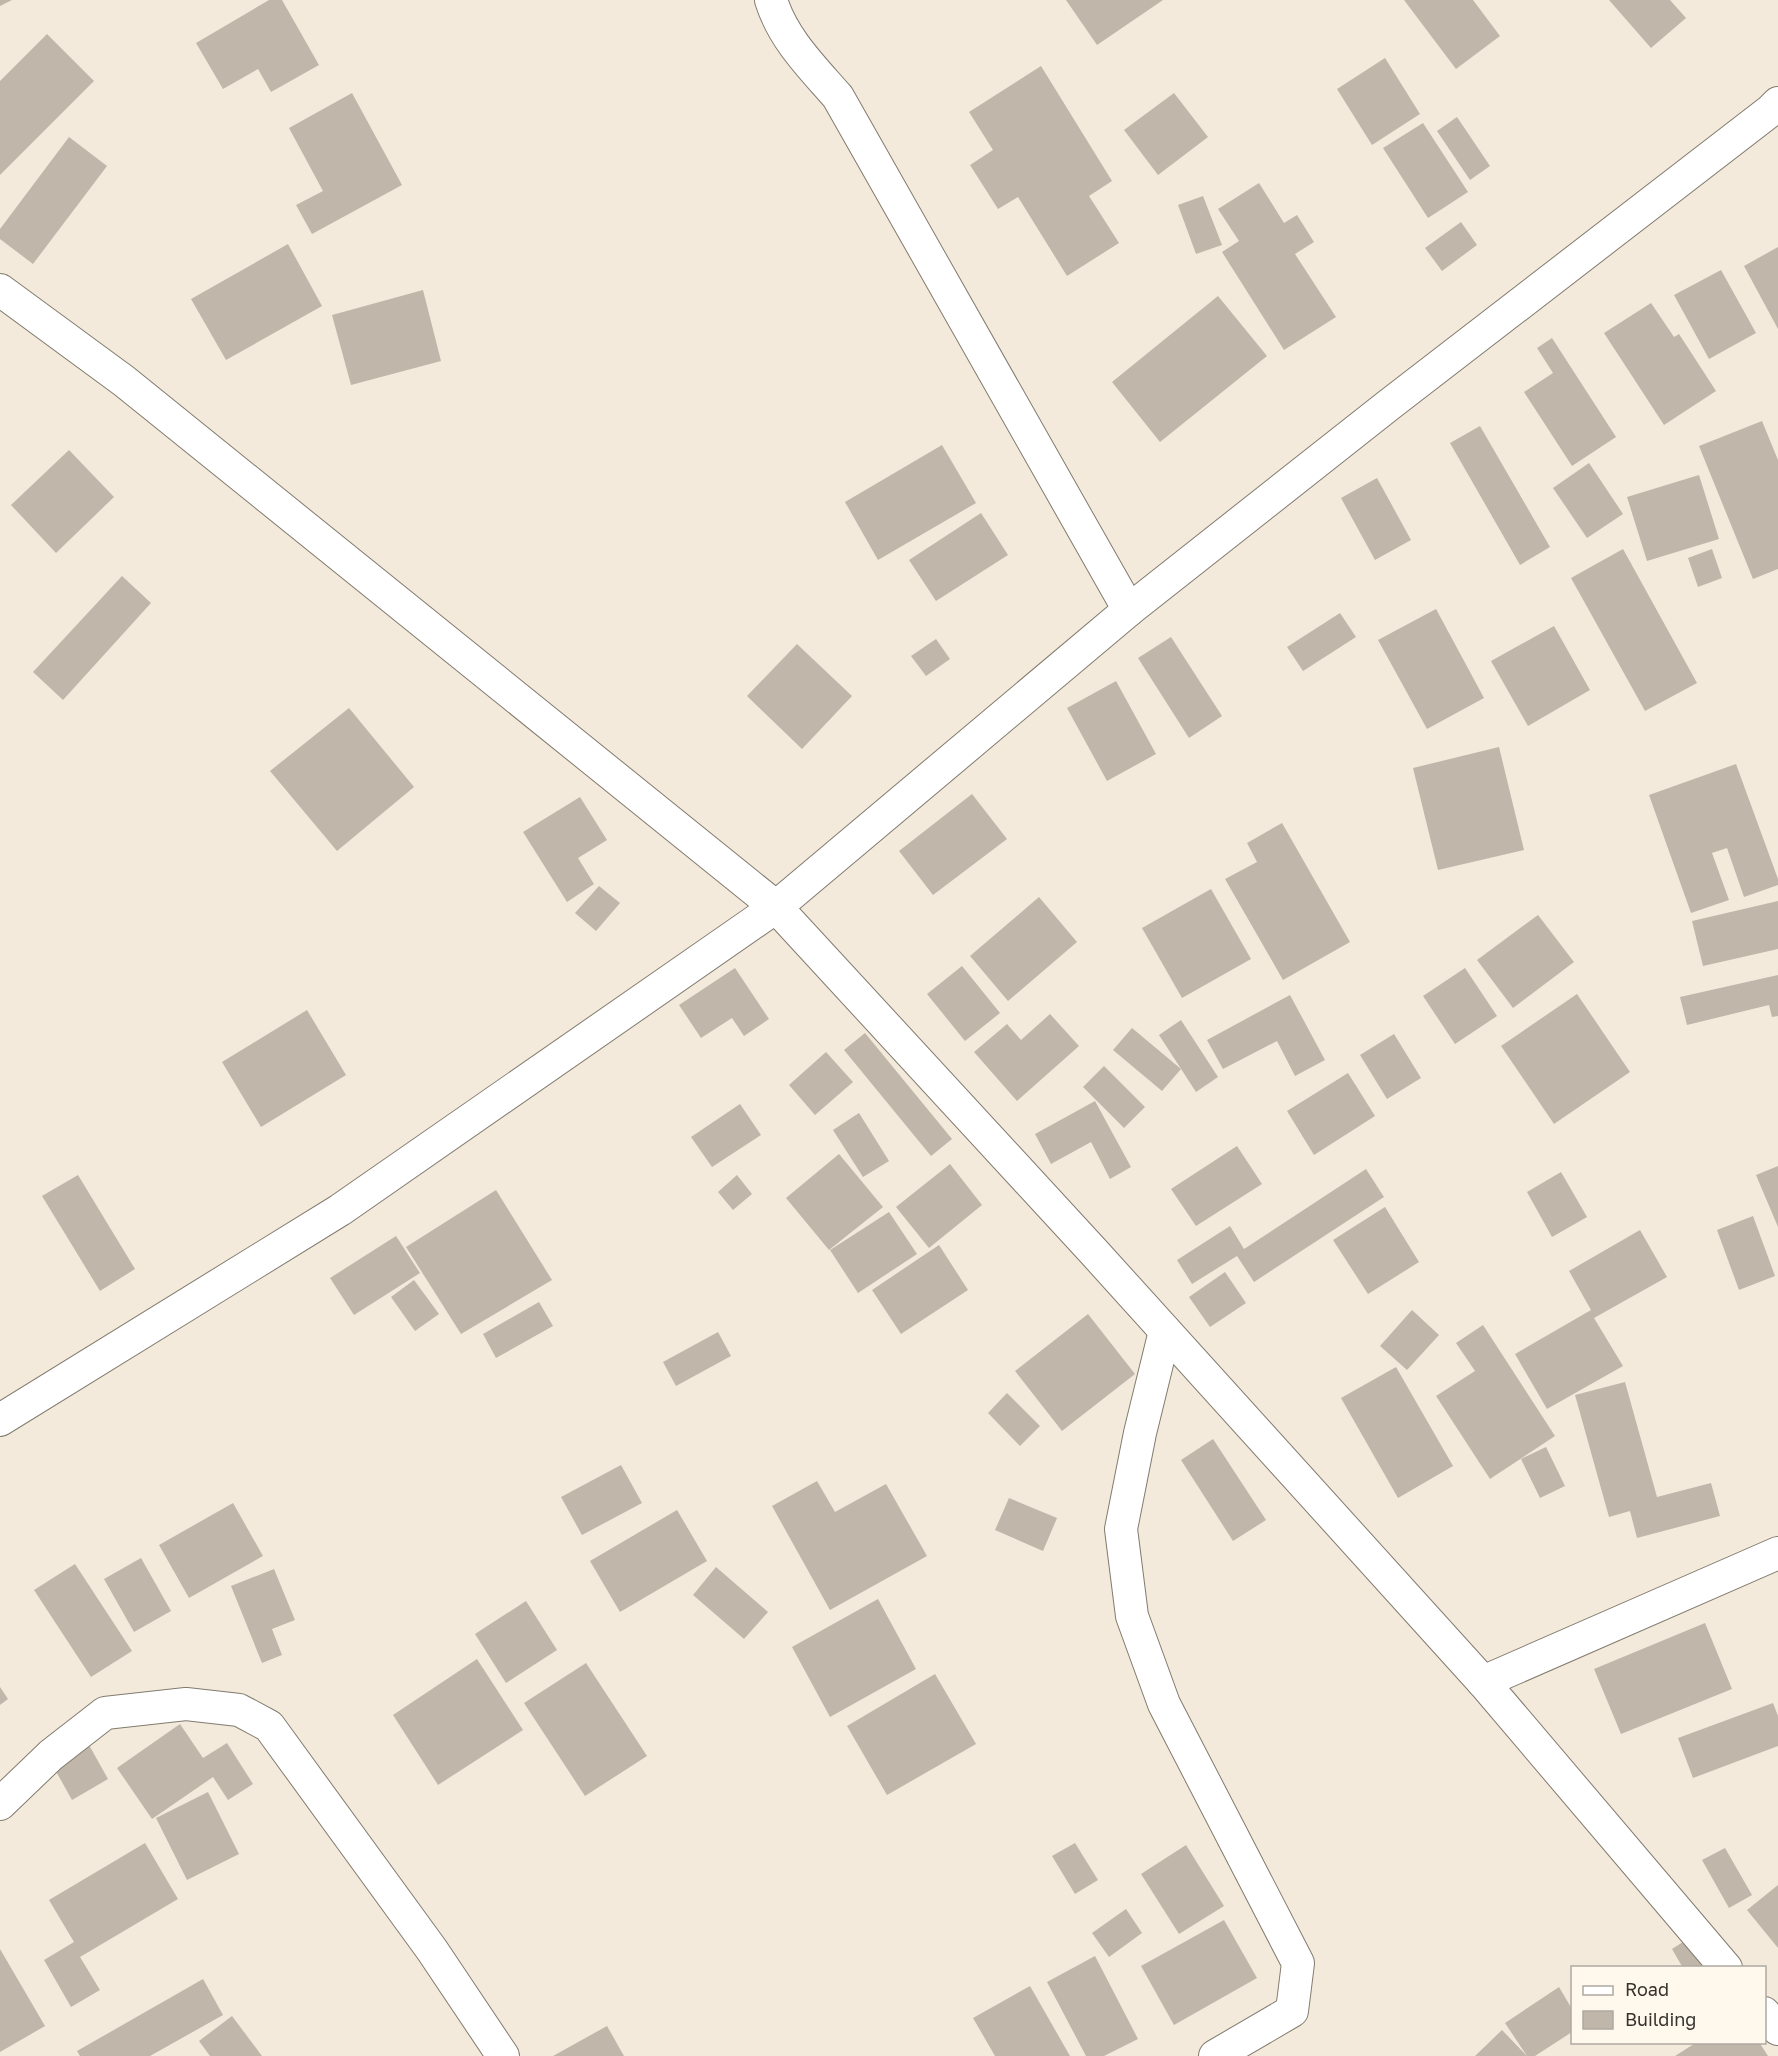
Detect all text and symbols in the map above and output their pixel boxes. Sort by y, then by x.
legend [1571,1966,1766,2044]
text: Road [1625,1978,1669,2000]
text: Building [1625,2008,1696,2030]

